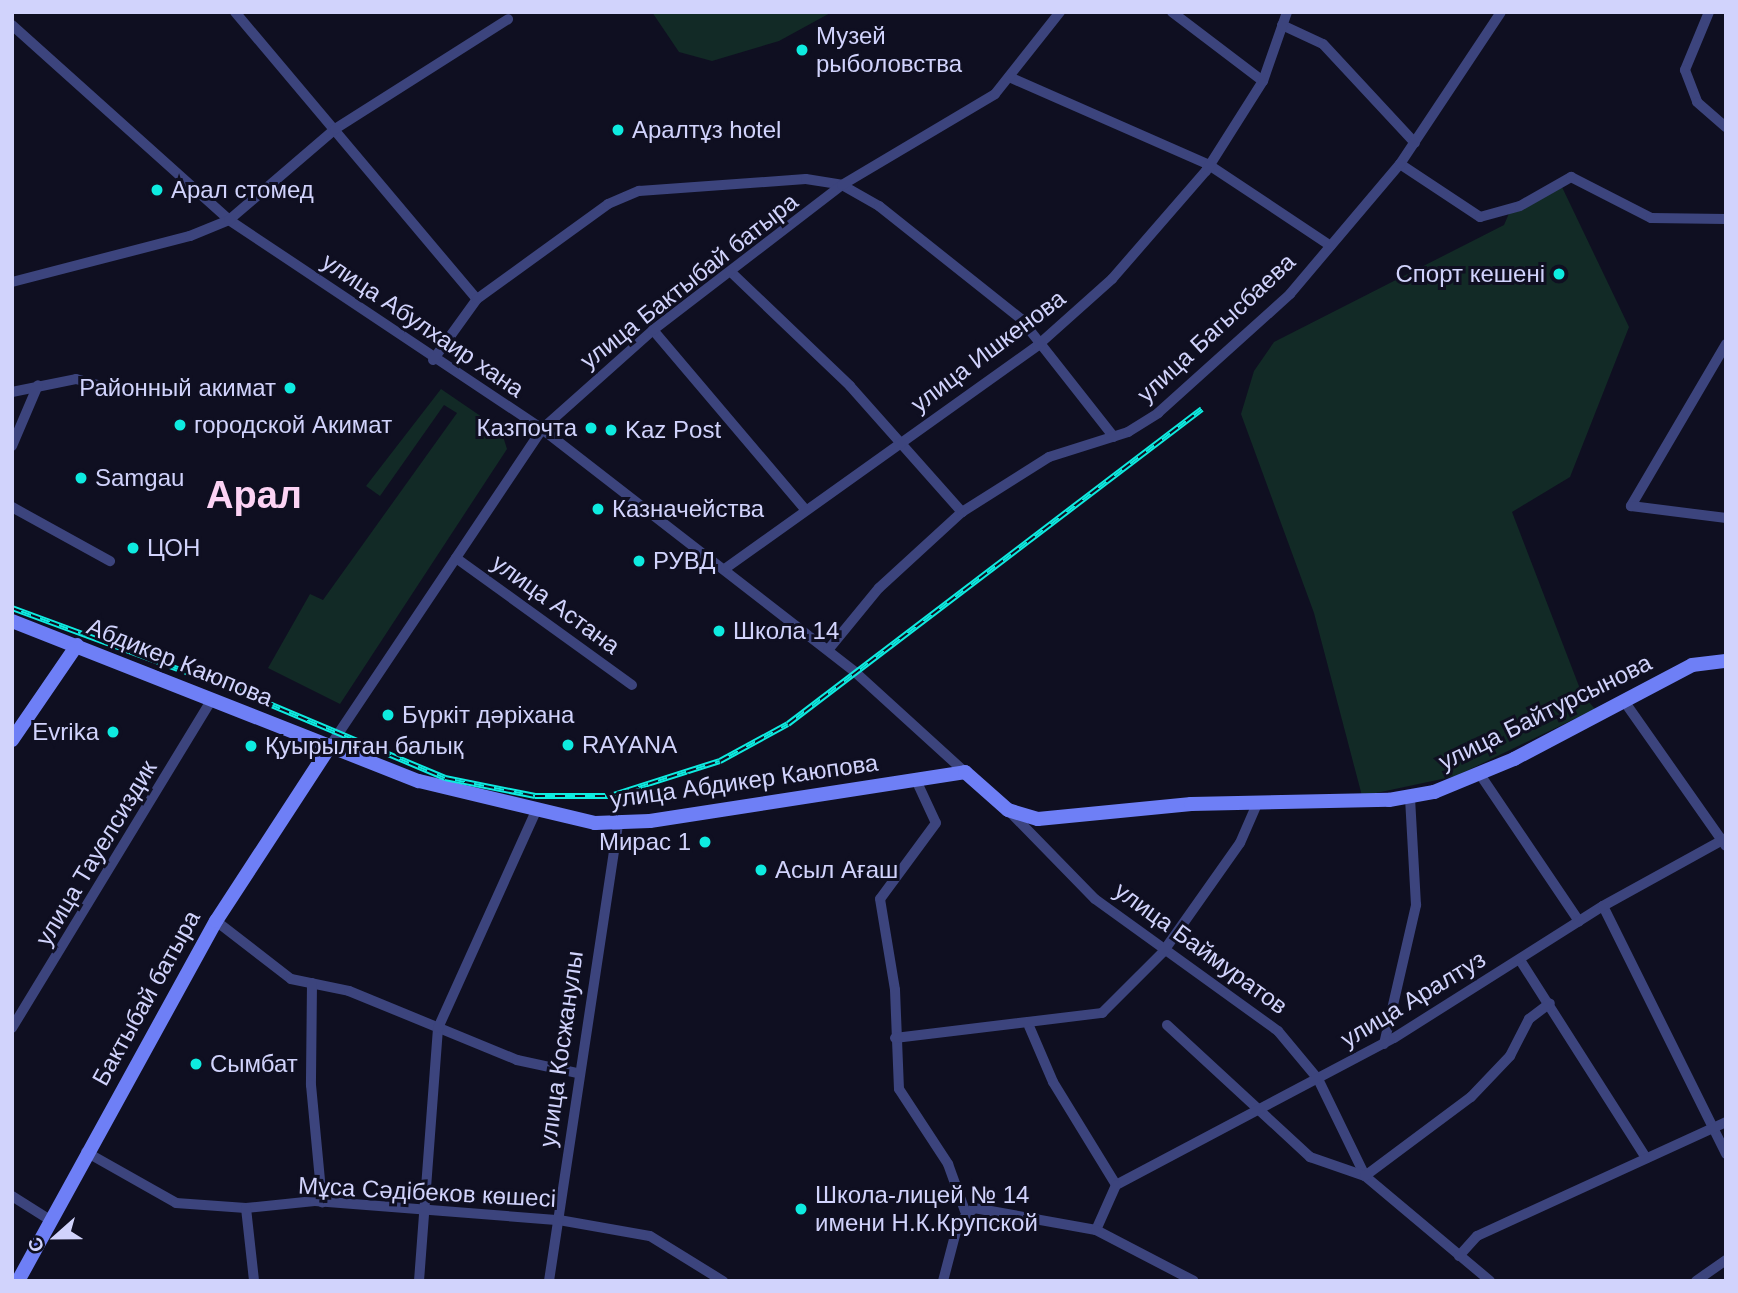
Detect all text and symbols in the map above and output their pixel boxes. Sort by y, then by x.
place label: Музей рыболовства [816,22,962,78]
marker: Музей рыболовства [794,42,810,58]
place label: Аралтұз hotel [632,116,781,144]
marker: Аралтұз hotel [610,122,626,138]
place label: Арал стомед [171,176,314,204]
marker: Арал стомед [149,182,165,198]
street label: улица Бактыбай батыра [574,187,804,375]
street label: улица Абулхаир хана [316,247,530,403]
street label: улица Багысбаева [1131,247,1301,409]
place label: Спорт кешені [1396,260,1545,288]
marker: Спорт кешені [1551,266,1567,282]
street label: улица Ишкенова [905,284,1071,418]
place label: Районный акимат [79,374,276,402]
marker: Районный акимат [282,380,298,396]
place label: городской Акимат [194,411,392,439]
place label: Казпочта [477,414,577,442]
place label: Kaz Post [625,416,721,444]
marker: городской Акимат [172,417,188,433]
marker: Казпочта [583,420,599,436]
marker: Kaz Post [603,422,619,438]
place label: Samgau [95,464,184,492]
marker: Samgau [73,470,89,486]
district label: Арал [206,473,302,519]
place label: Казначейства [612,495,764,523]
marker: Казначейства [590,501,606,517]
place label: ЦОН [147,534,200,562]
marker: ЦОН [125,540,141,556]
place label: РУВД [653,547,715,575]
street label: улица Астана [486,548,626,660]
marker: РУВД [631,553,647,569]
street label: Абдикер Каюпова [83,612,277,712]
place label: Школа 14 [733,617,839,645]
marker: Школа 14 [711,623,727,639]
street label: улица Байтурсынова [1434,648,1656,776]
place label: Бүркіт дәріхана [402,701,574,729]
marker: Бүркіт дәріхана [380,707,396,723]
place label: Evrika [32,718,99,746]
marker: Evrika [105,724,121,740]
place label: RAYANA [582,731,677,759]
place label: Қуырылған балық [265,732,463,760]
marker: RAYANA [560,737,576,753]
marker: Қуырылған балық [243,738,259,754]
street label: улица Абдикер Каюпова [608,748,880,814]
street label: улица Тауелсиздик [29,755,163,951]
place label: Мирас 1 [599,828,691,856]
marker: Мирас 1 [697,834,713,850]
place label: Асыл Ағаш [775,856,898,884]
marker: Асыл Ағаш [753,862,769,878]
street label: улица Баймуратов [1109,876,1293,1020]
street label: Бактыбай батыра [86,905,206,1091]
street label: улица Аралтуз [1335,945,1491,1053]
street label: улица Косжанулы [533,949,589,1149]
place label: Сымбат [210,1050,298,1078]
marker: Сымбат [188,1056,204,1072]
street label: Мұса Сәдібеков көшесі [297,1171,557,1213]
place label: Школа-лицей № 14 имени Н.К.Крупской [815,1181,1038,1237]
marker: Школа-лицей № 14 имени Н.К.Крупской [793,1201,809,1217]
north arrow [21,1202,91,1272]
text: С [24,1235,48,1255]

